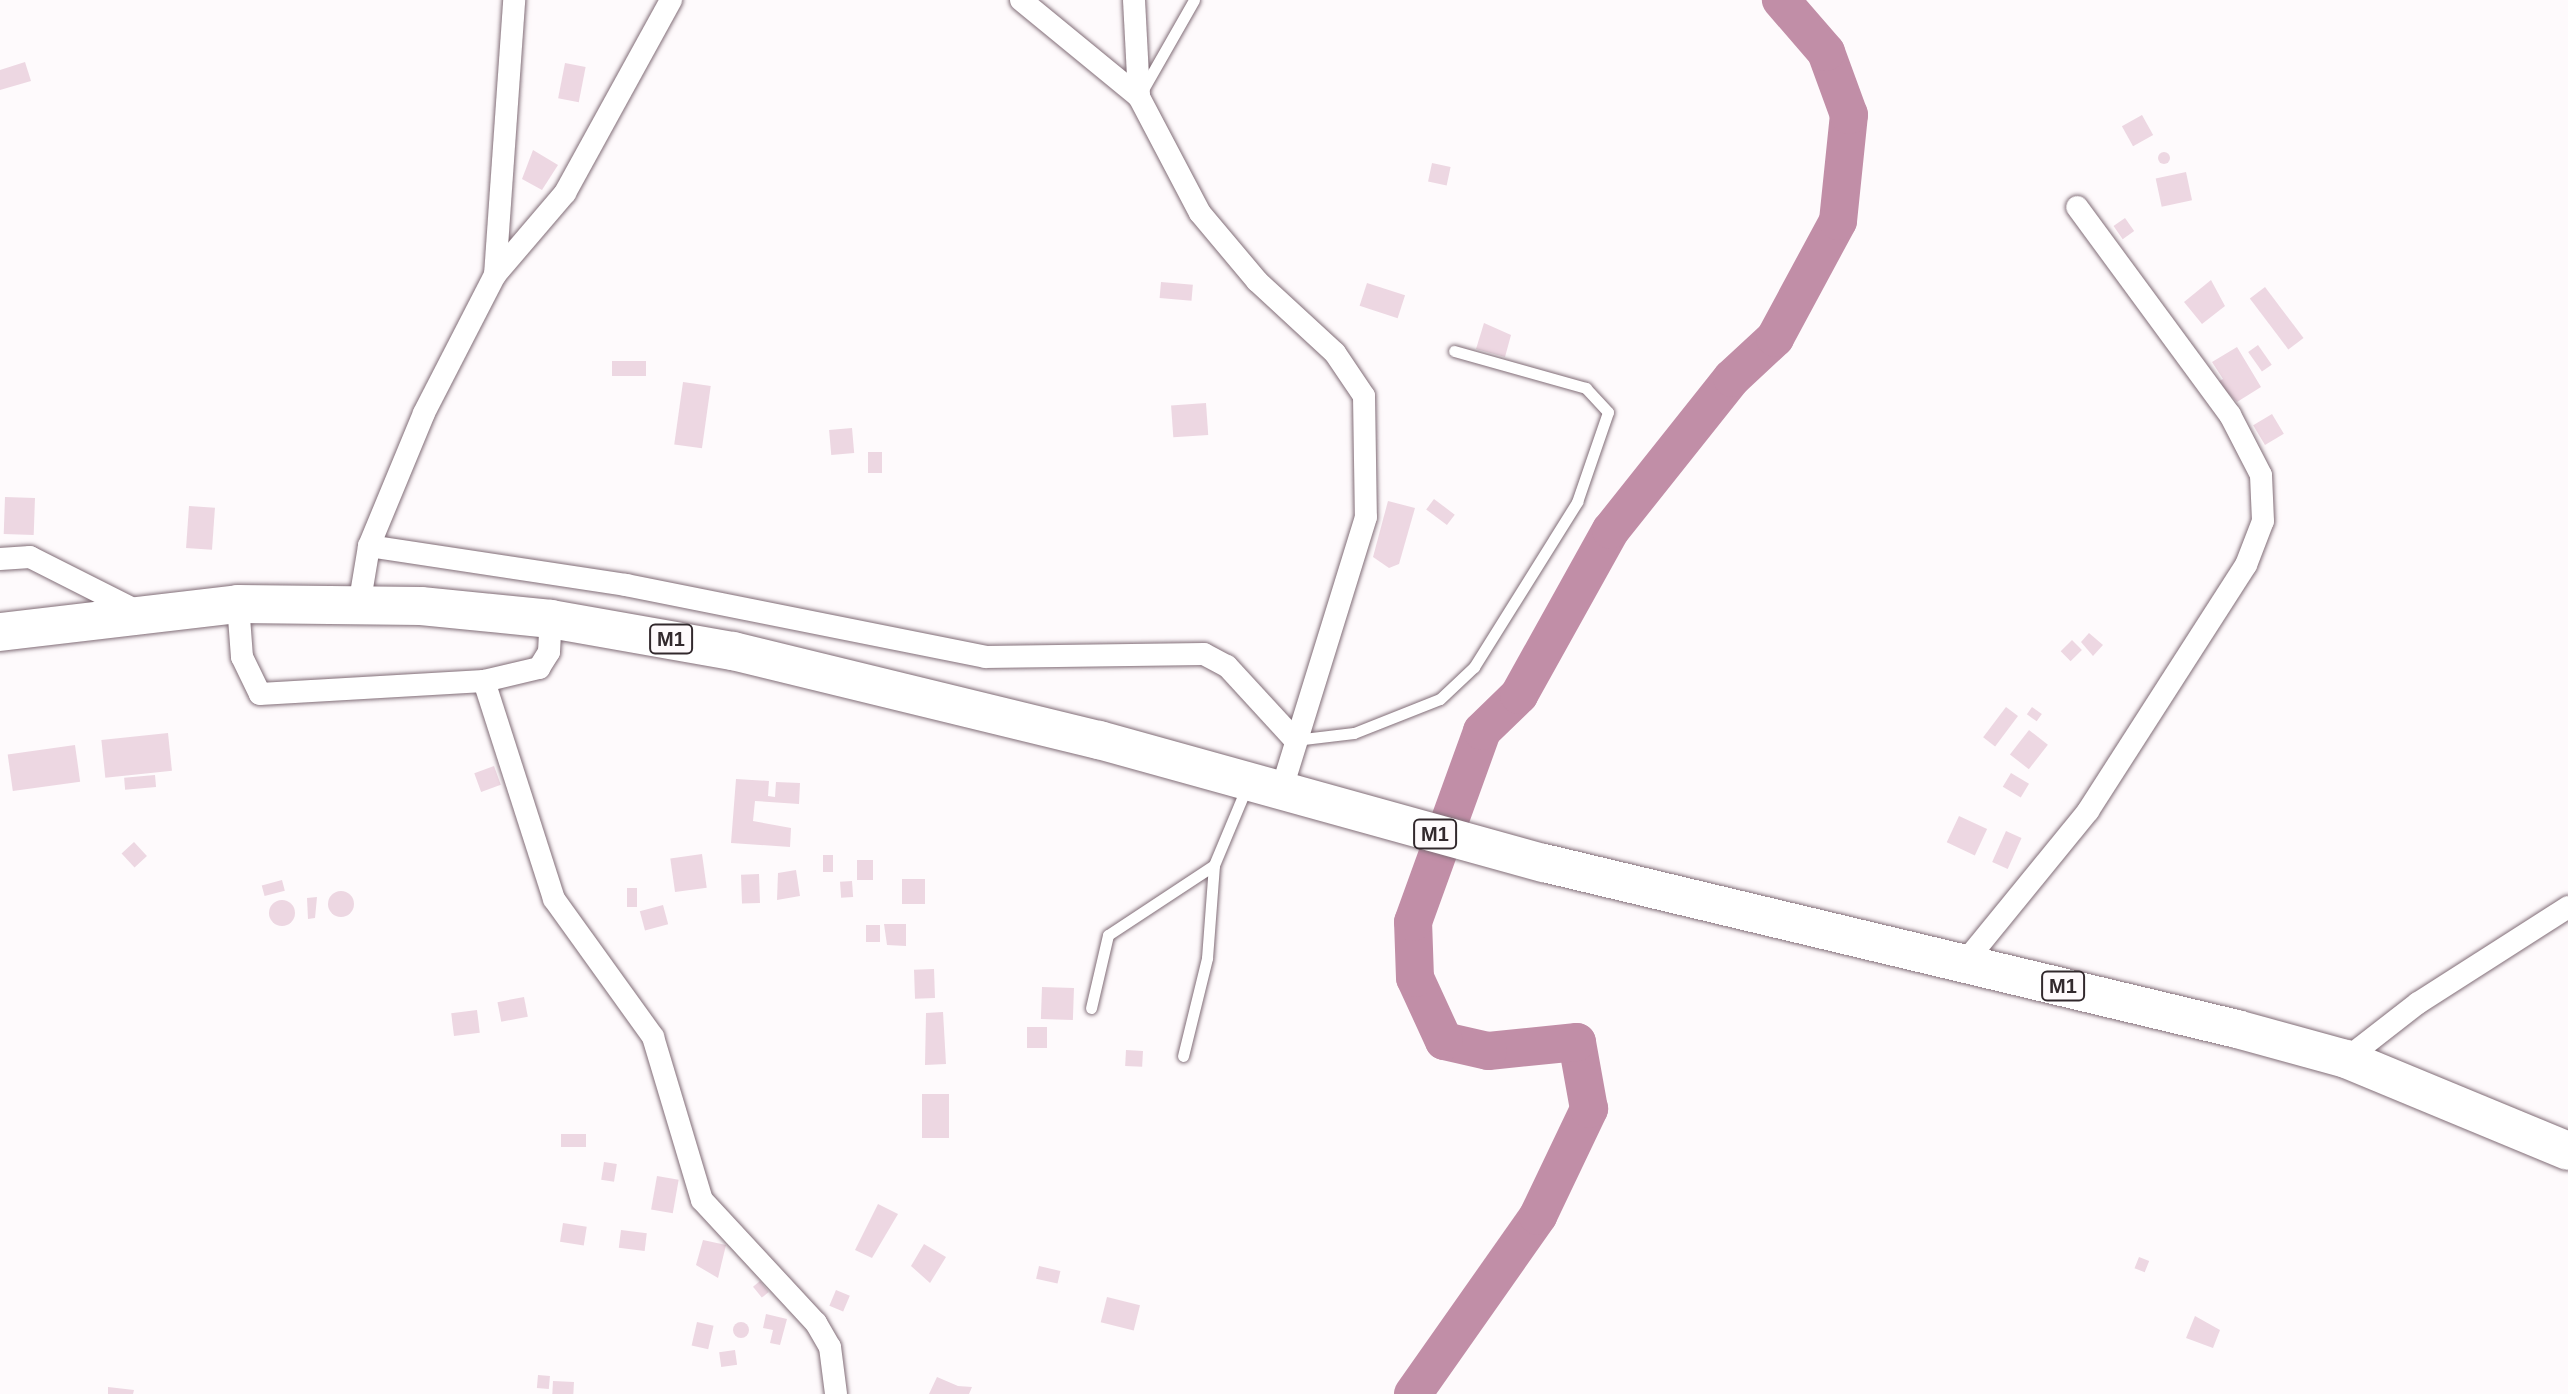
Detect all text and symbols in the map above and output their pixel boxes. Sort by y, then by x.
road number: M1 [649,623,693,655]
road number: M1 [1413,818,1457,850]
road number: M1 [2041,970,2085,1002]

